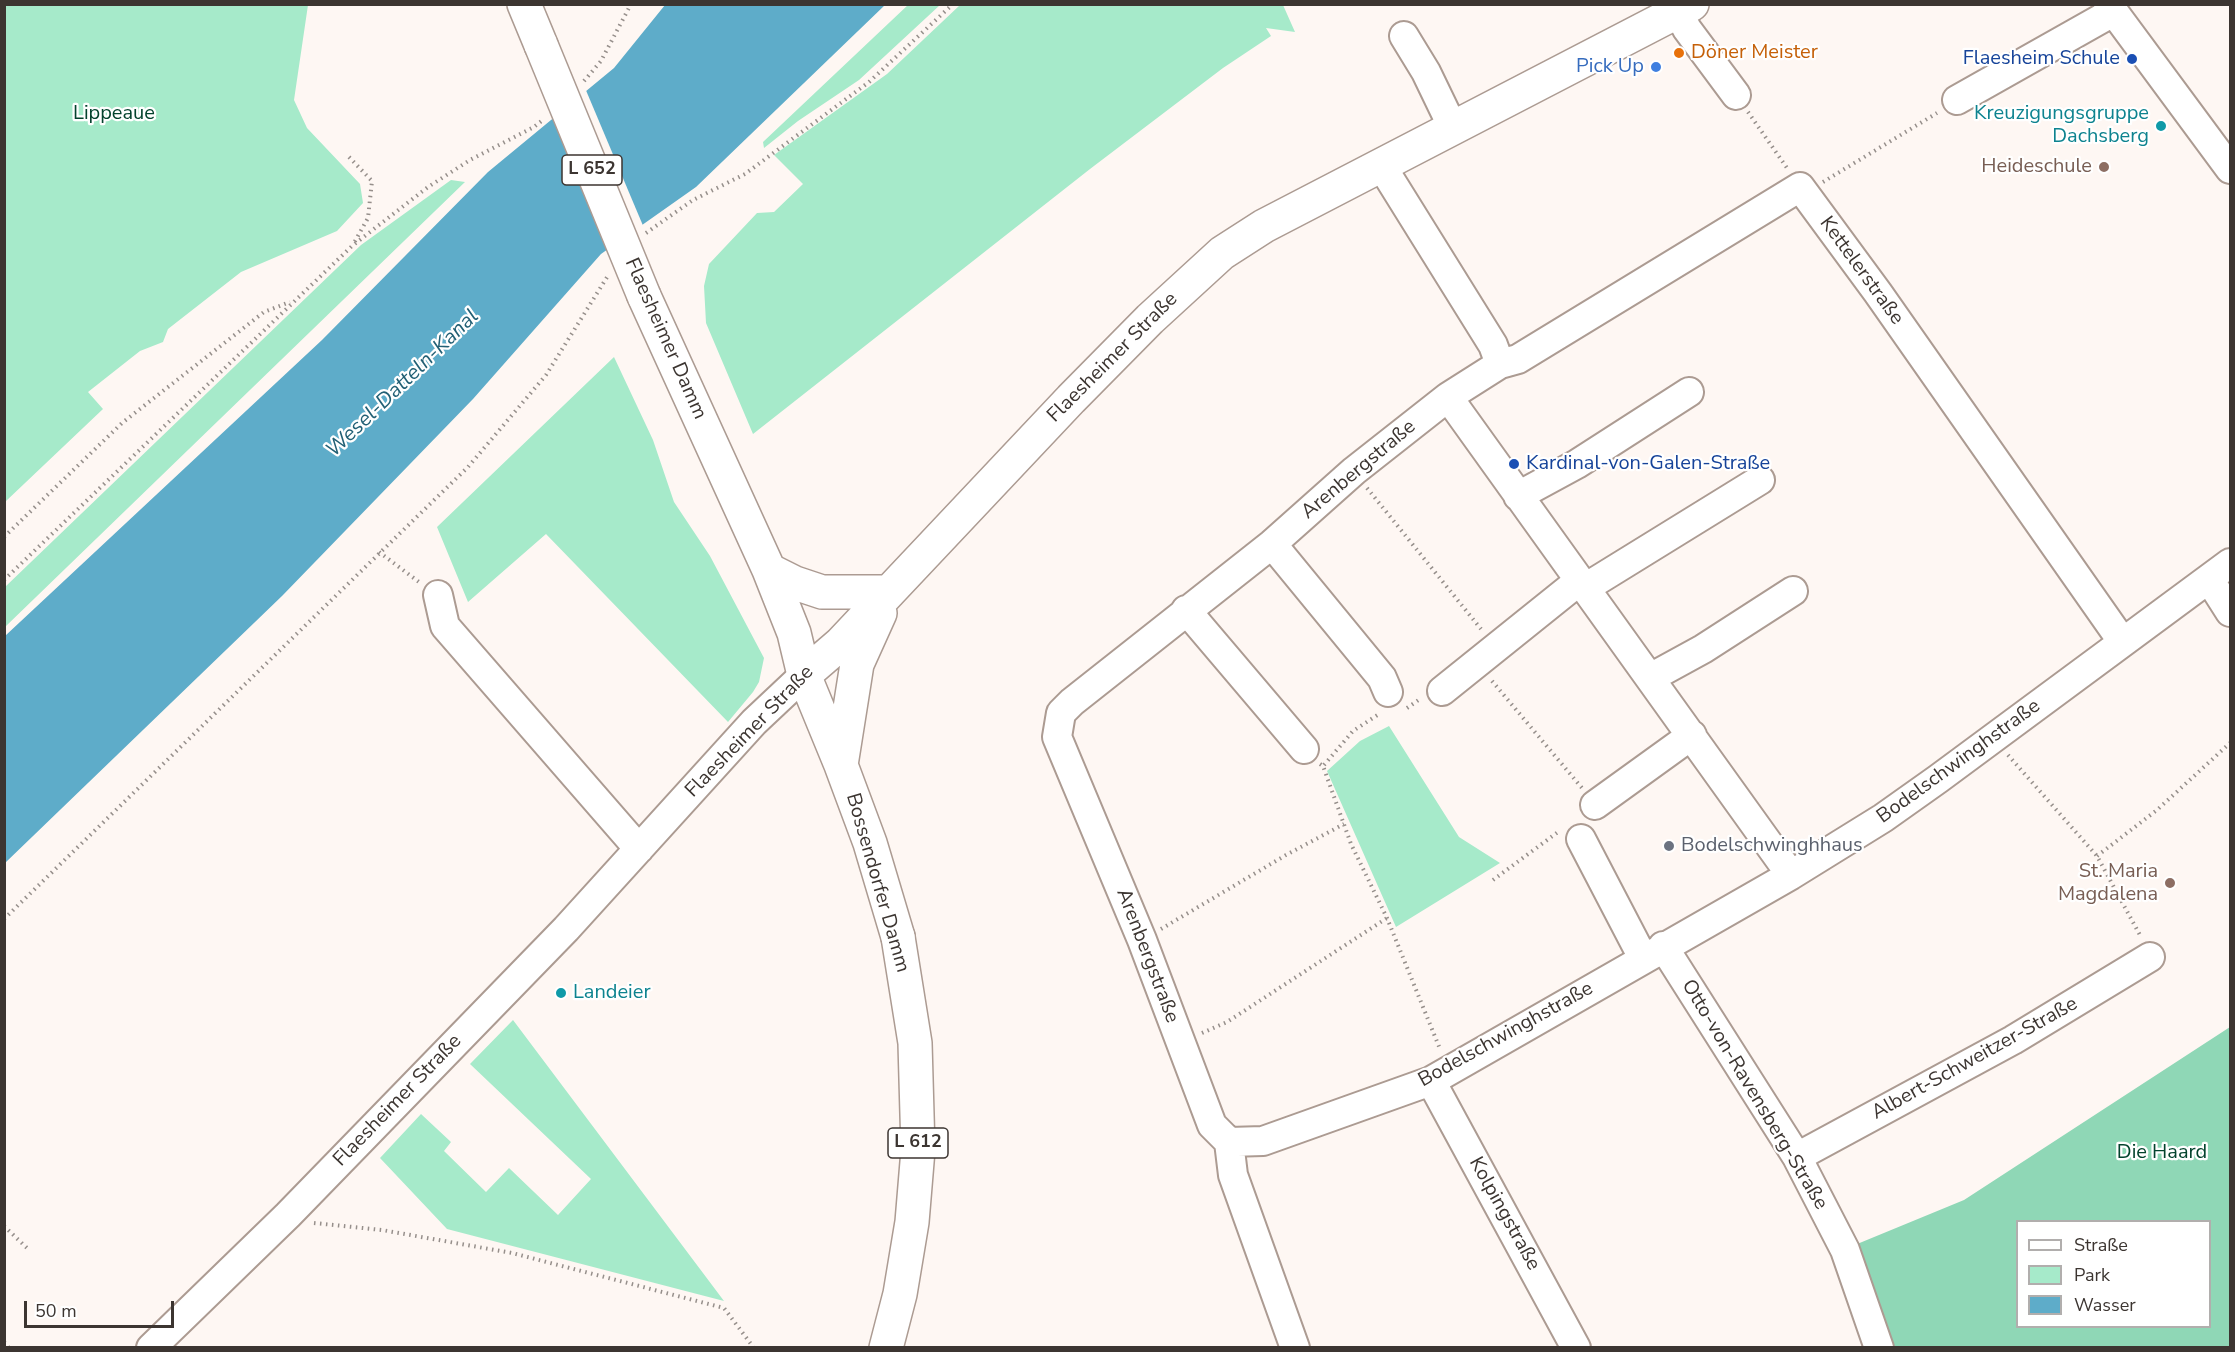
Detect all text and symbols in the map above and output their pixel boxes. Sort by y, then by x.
place label: Döner Meister [1691,41,1818,65]
marker: Döner Meister [1672,46,1686,60]
place label: Flaesheim Schule [1963,47,2120,71]
marker: Flaesheim Schule [2125,52,2139,66]
place label: Pick Up [1576,55,1644,79]
marker: Pick Up [1649,60,1663,74]
park label: Lippeaue [73,102,155,126]
place label: Kreuzigungsgruppe Dachsberg [1974,102,2149,149]
marker: Kreuzigungsgruppe Dachsberg [2154,119,2168,133]
road number: L 652 [562,155,622,185]
place label: Heideschule [1981,155,2092,179]
marker: Heideschule [2097,160,2111,174]
street label: Kettelerstraße [1814,212,1908,330]
street label: Flaesheimer Damm [619,255,711,423]
street label: Flaesheimer Straße [1043,288,1183,428]
water label: Wesel-Datteln-Kanal [322,305,484,463]
street label: Arenbergstraße [1297,415,1421,525]
place label: Kardinal-von-Galen-Straße [1526,452,1770,476]
marker: Kardinal-von-Galen-Straße [1507,457,1521,471]
street label: Flaesheimer Straße [681,661,819,803]
street label: Bodelschwinghstraße [1873,695,2045,829]
street label: Bossendorfer Damm [840,791,914,975]
place label: Bodelschwinghhaus [1681,834,1863,858]
marker: Bodelschwinghhaus [1662,839,1676,853]
place label: St. Maria Magdalena [2058,860,2158,907]
marker: St. Maria Magdalena [2163,876,2177,890]
street label: Arenbergstraße [1110,886,1184,1026]
street label: Otto-von-Ravensberg-Straße [1676,976,1832,1214]
street label: Bodelschwinghstraße [1415,977,1597,1093]
place label: Landeier [573,981,651,1005]
marker: Landeier [554,986,568,1000]
street label: Albert-Schweitzer-Straße [1868,992,2082,1126]
street label: Flaesheimer Straße [329,1030,467,1172]
road number: L 612 [888,1128,948,1158]
park label: Die Haard [2117,1141,2207,1165]
street label: Kolpingstraße [1463,1153,1545,1275]
legend [2016,1220,2211,1328]
text: Straße [2074,1233,2128,1257]
text: Park [2074,1263,2110,1287]
scale bar [27,1289,177,1327]
text: Wasser [2074,1293,2136,1317]
text: 50 m [35,1299,77,1323]

